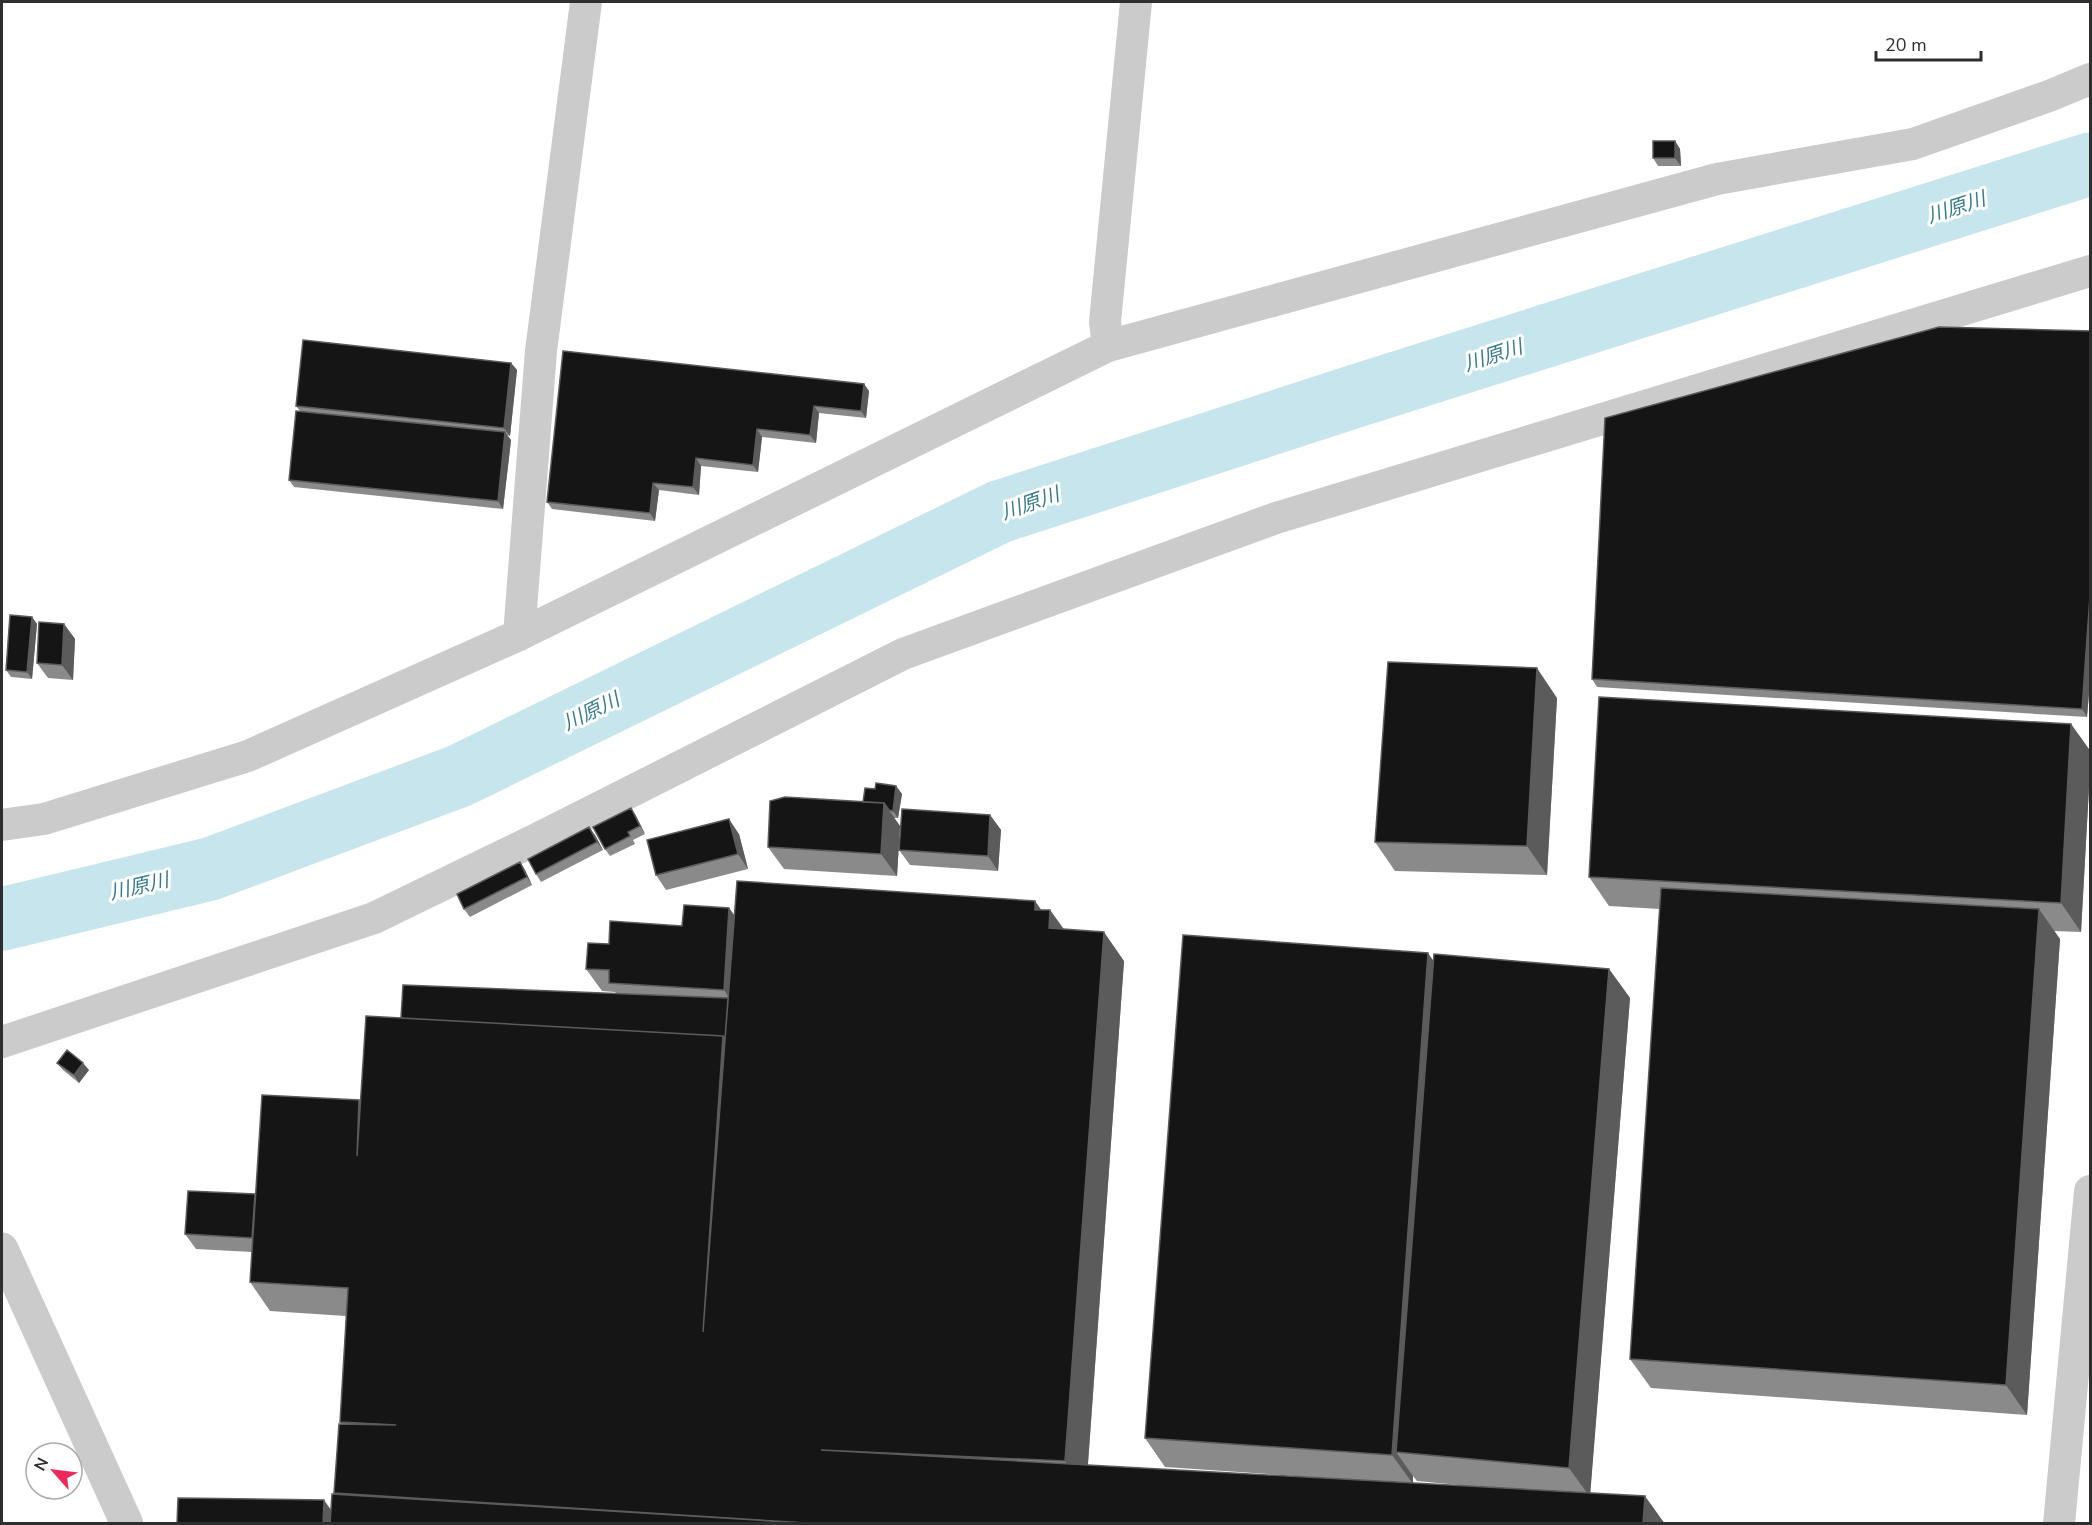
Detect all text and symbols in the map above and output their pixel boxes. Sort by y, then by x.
scale bar [1876,24,1981,62]
text: 20 m [1885,33,1927,57]
water label: 川原川 [1923,185,1991,230]
water label: 川原川 [1460,333,1528,378]
water label: 川原川 [997,480,1065,526]
water label: 川原川 [558,685,626,737]
water label: 川原川 [107,866,173,906]
north arrow [24,1441,84,1501]
text: N [29,1454,54,1475]

